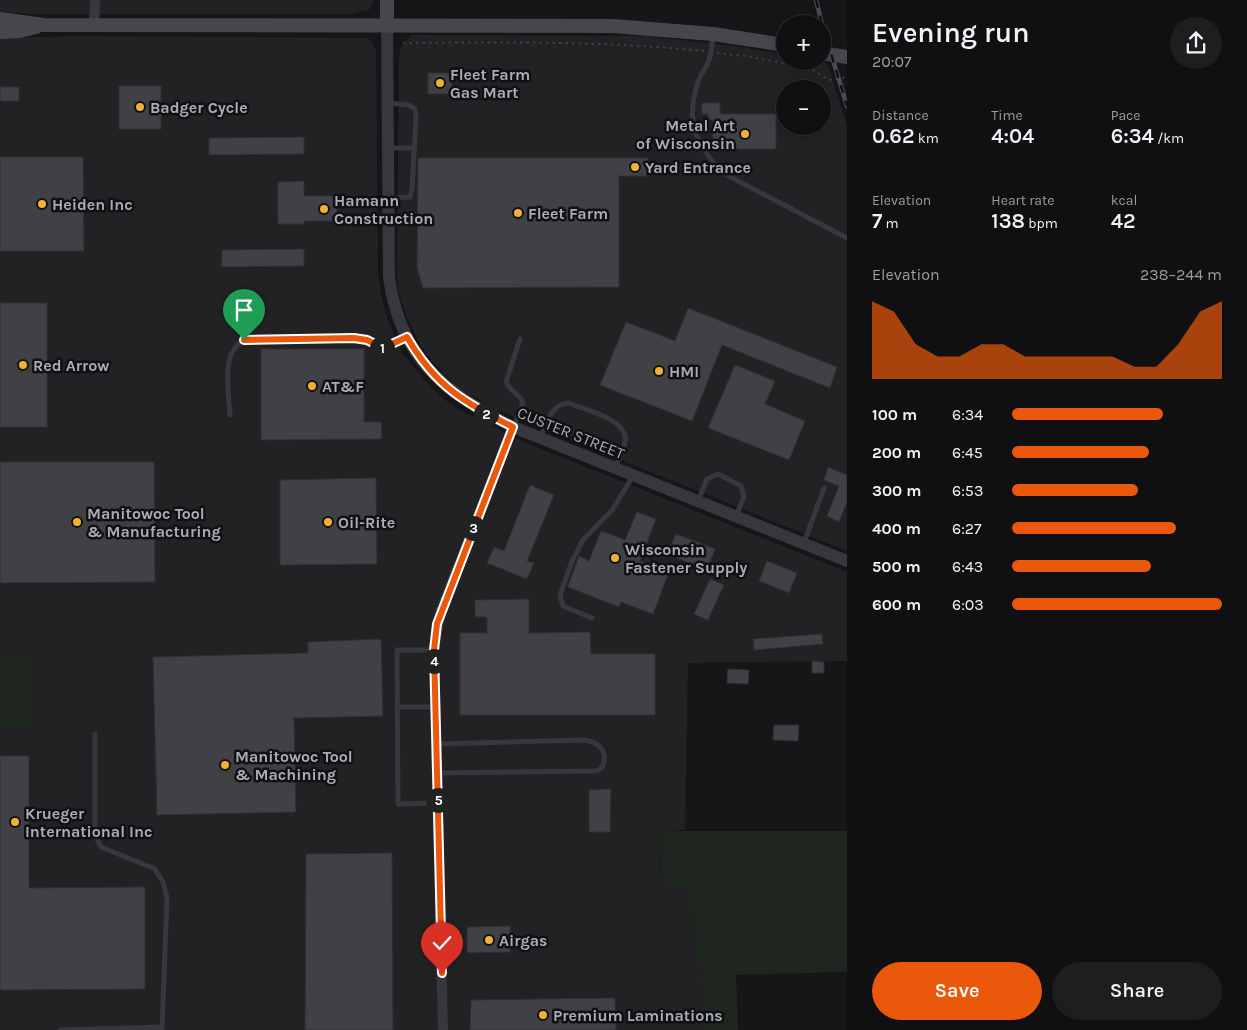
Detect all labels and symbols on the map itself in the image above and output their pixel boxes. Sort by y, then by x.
place label: Fleet Farm Gas Mart [450,65,530,102]
marker: Fleet Farm Gas Mart [434,77,446,89]
place label: Badger Cycle [150,98,248,117]
marker: Badger Cycle [134,101,146,113]
place label: Metal Art of Wisconsin [636,116,735,153]
marker: Metal Art of Wisconsin [739,128,751,140]
place label: Yard Entrance [645,158,751,177]
marker: Yard Entrance [629,161,641,173]
place label: Hamann Construction [334,191,433,228]
place label: Heiden Inc [52,195,133,214]
marker: Heiden Inc [36,198,48,210]
marker: Hamann Construction [318,203,330,215]
place label: Fleet Farm [528,204,608,223]
marker: Fleet Farm [512,207,524,219]
pin [223,289,265,340]
pin: 1 [370,336,394,360]
place label: Red Arrow [33,356,109,375]
marker: Red Arrow [17,359,29,371]
place label: HMI [669,362,699,381]
marker: HMI [653,365,665,377]
place label: AT&F [322,377,364,396]
marker: AT&F [306,380,318,392]
pin: 2 [474,402,498,426]
street label: CUSTER STREET [515,403,627,463]
place label: Manitowoc Tool & Manufacturing [87,504,221,541]
place label: Oil-Rite [338,513,395,532]
marker: Manitowoc Tool & Manufacturing [71,516,83,528]
marker: Oil-Rite [322,516,334,528]
pin: 3 [460,516,486,540]
place label: Wisconsin Fastener Supply [625,540,747,577]
marker: Wisconsin Fastener Supply [609,552,621,564]
pin: 4 [422,648,446,674]
place label: Manitowoc Tool & Machining [235,747,353,784]
marker: Manitowoc Tool & Machining [219,759,231,771]
pin: 5 [426,788,450,812]
place label: Krueger International Inc [25,804,152,841]
marker: Krueger International Inc [9,816,21,828]
pin [421,922,463,973]
place label: Airgas [499,931,548,950]
marker: Airgas [483,934,495,946]
place label: Premium Laminations [553,1006,723,1025]
marker: Premium Laminations [537,1009,549,1021]

